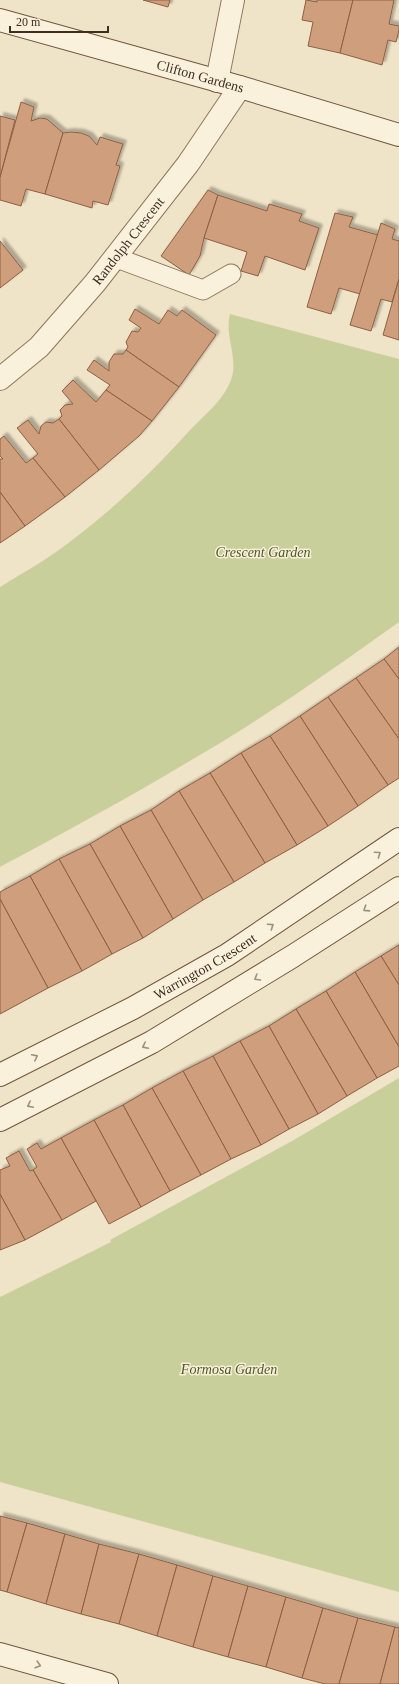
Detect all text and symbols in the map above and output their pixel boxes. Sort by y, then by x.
scale bar [10,8,108,34]
text: 20 m [16,15,41,29]
street label: Clifton Gardens [155,57,246,95]
street label: Randolph Crescent [89,194,167,288]
park label: Crescent Garden [216,545,311,560]
one-way arrow [374,852,381,859]
one-way arrow [363,904,370,912]
one-way arrow [266,924,273,931]
street label: Warrington Crescent [151,930,259,1002]
one-way arrow [254,974,261,981]
one-way arrow [142,1041,150,1048]
one-way arrow [30,1054,38,1062]
one-way arrow [26,1100,34,1108]
park label: Formosa Garden [180,1362,277,1377]
one-way arrow [34,1660,41,1669]

